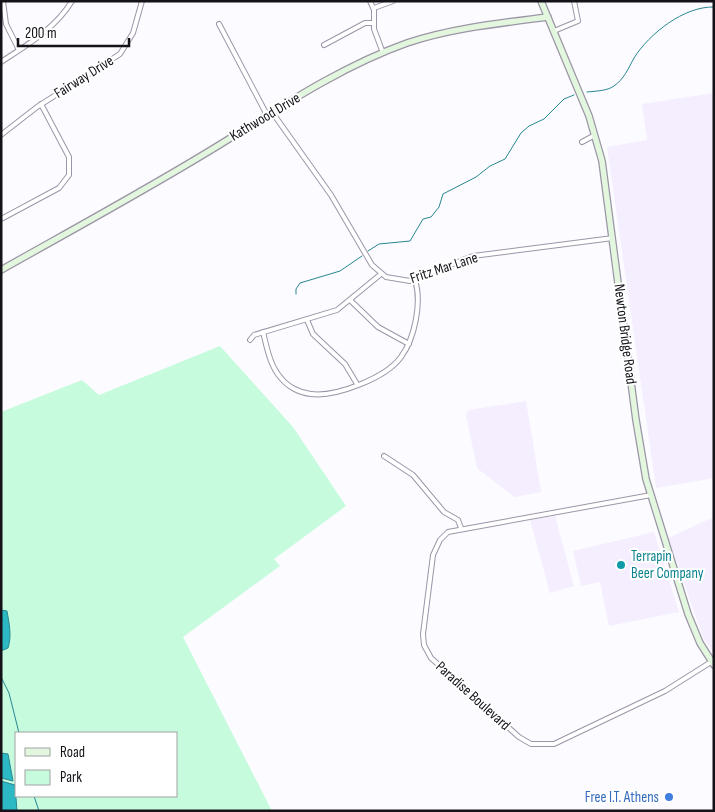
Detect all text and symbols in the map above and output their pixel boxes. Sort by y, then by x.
scale bar [18,15,129,47]
text: 200 m [25,24,57,43]
street label: Fairway Drive [51,51,117,103]
street label: Kathwood Drive [226,88,304,146]
street label: Fritz Mar Lane [408,248,480,288]
street label: Newton Bridge Road [609,283,641,385]
place label: Terrapin Beer Company [631,547,704,583]
marker: Terrapin Beer Company [615,559,627,571]
street label: Paradise Boulevard [432,657,514,735]
legend [15,732,178,797]
text: Road [60,743,85,762]
text: Park [60,768,82,787]
place label: Free I.T. Athens [585,788,659,807]
marker: Free I.T. Athens [663,791,675,803]

